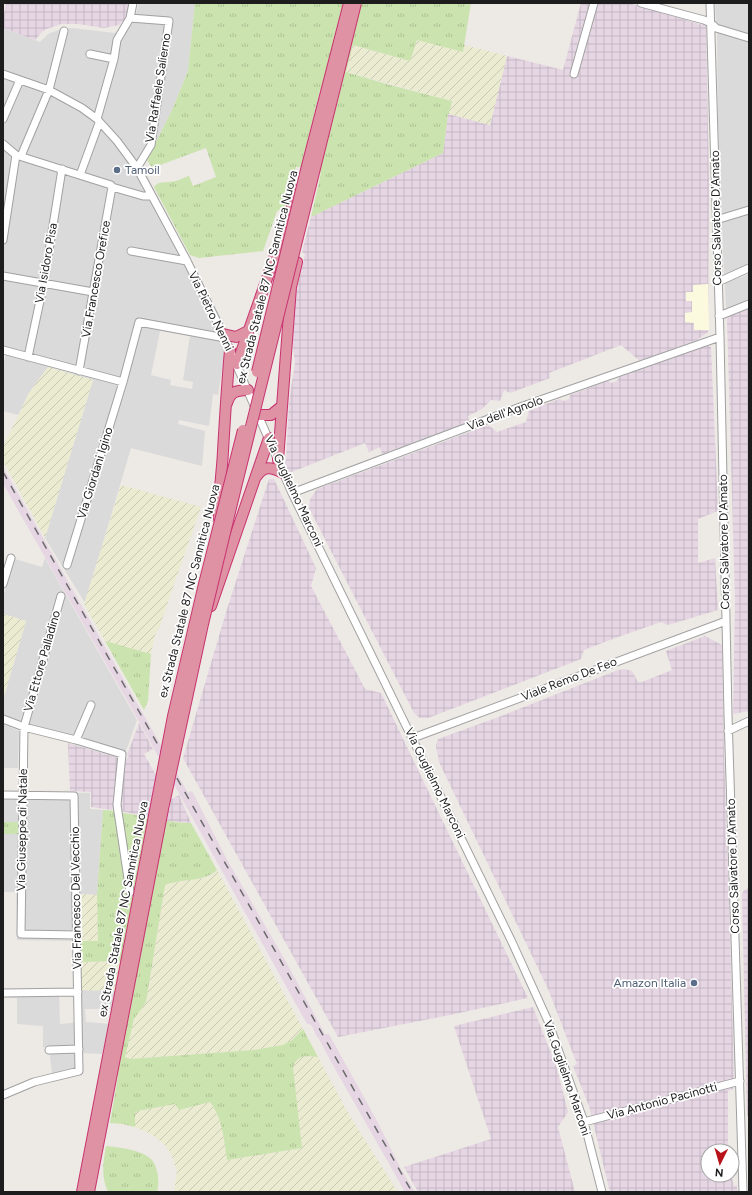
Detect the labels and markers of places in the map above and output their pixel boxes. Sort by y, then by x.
place label: Tamoil [125,163,160,177]
marker: Tamoil [112,165,122,175]
place label: Amazon Italia [614,976,686,990]
marker: Amazon Italia [689,978,699,988]

